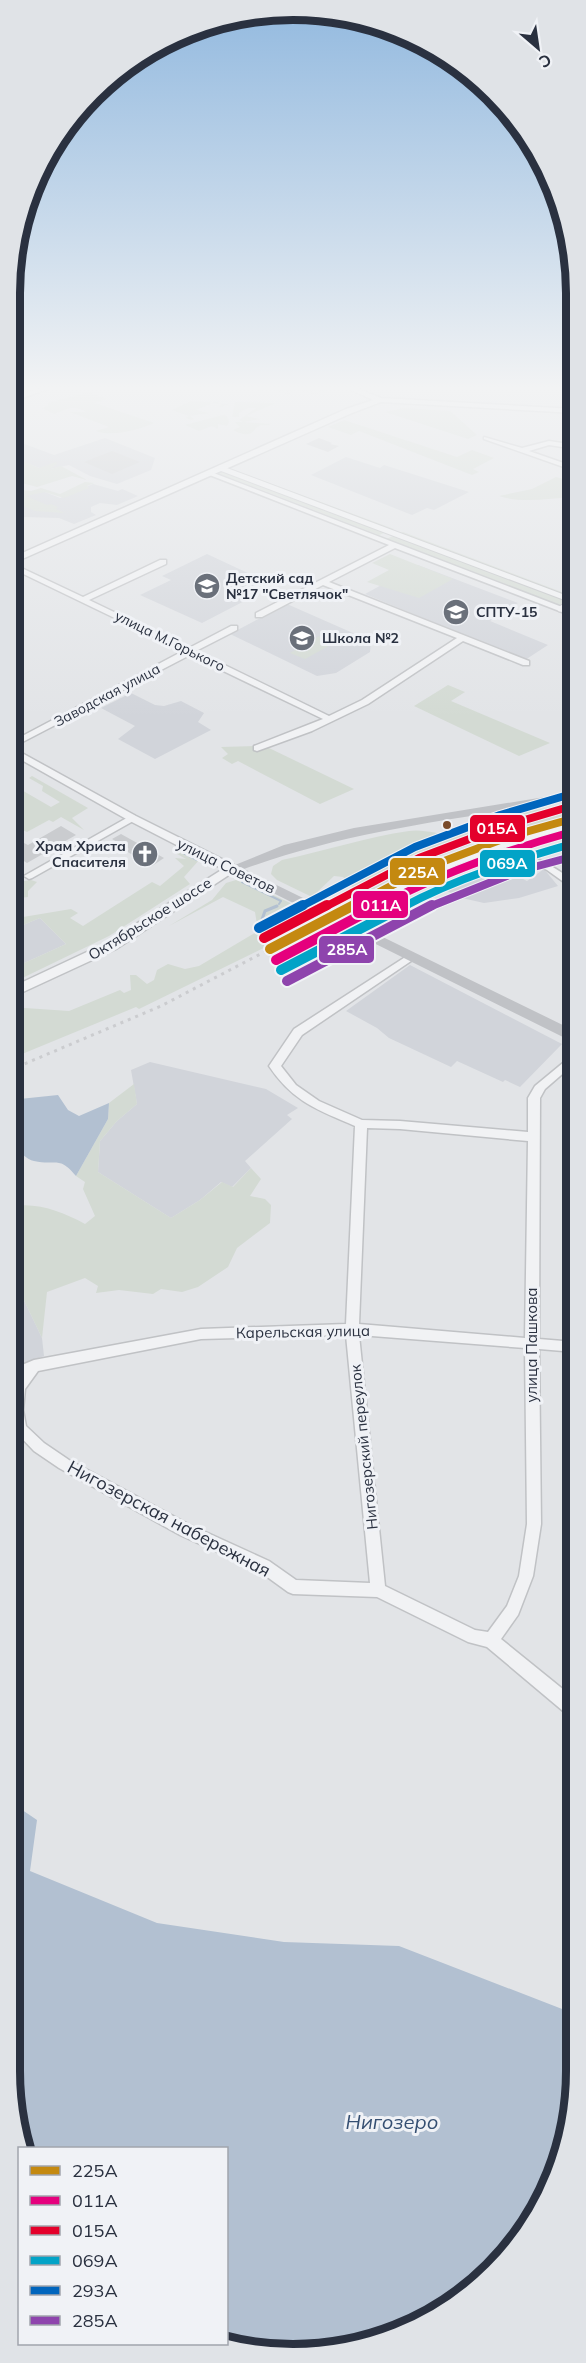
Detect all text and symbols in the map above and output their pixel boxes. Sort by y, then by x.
north arrow [508,18,568,78]
text: С [536,50,555,73]
place label: Детский сад №17 "Светлячок" [226,569,348,603]
school or university icon: Детский сад №17 "Светлячок" [192,571,222,601]
school or university icon: СПТУ-15 [441,597,471,627]
place label: СПТУ-15 [476,603,538,621]
street label: улица М.Горького [112,607,228,675]
school or university icon: Школа №2 [287,623,317,653]
place label: Школа №2 [322,629,399,647]
street label: Заводская улица [51,659,163,731]
line badge: 015А [469,814,526,843]
text: 015А [477,818,517,838]
unlabelled marker [441,819,453,831]
street label: улица Советов [174,834,278,898]
place label: Храм Христа Спасителя [34,837,126,871]
church icon: Храм Христа Спасителя [130,839,160,869]
line badge: 069А [479,849,536,878]
text: 069А [487,853,527,873]
line badge: 225А [389,857,446,886]
text: 225А [398,862,438,882]
street label: Октябрьское шоссе [85,873,215,964]
line badge: 011А [352,890,409,919]
text: 011А [361,895,401,915]
line badge: 285А [318,935,375,964]
text: 285А [327,939,367,959]
street label: улица Пашкова [522,1288,541,1402]
street label: Карельская улица [236,1321,370,1342]
street label: Нигозерский переулок [345,1363,382,1531]
street label: Нигозерская набережная [64,1455,275,1582]
water label: Нигозеро [346,2109,438,2134]
legend [18,2147,228,2345]
text: 225А [72,2159,118,2182]
text: 011А [72,2189,118,2212]
text: 015А [72,2219,118,2242]
text: 069А [72,2249,118,2272]
text: 293А [72,2279,118,2302]
text: 285А [72,2309,118,2332]

